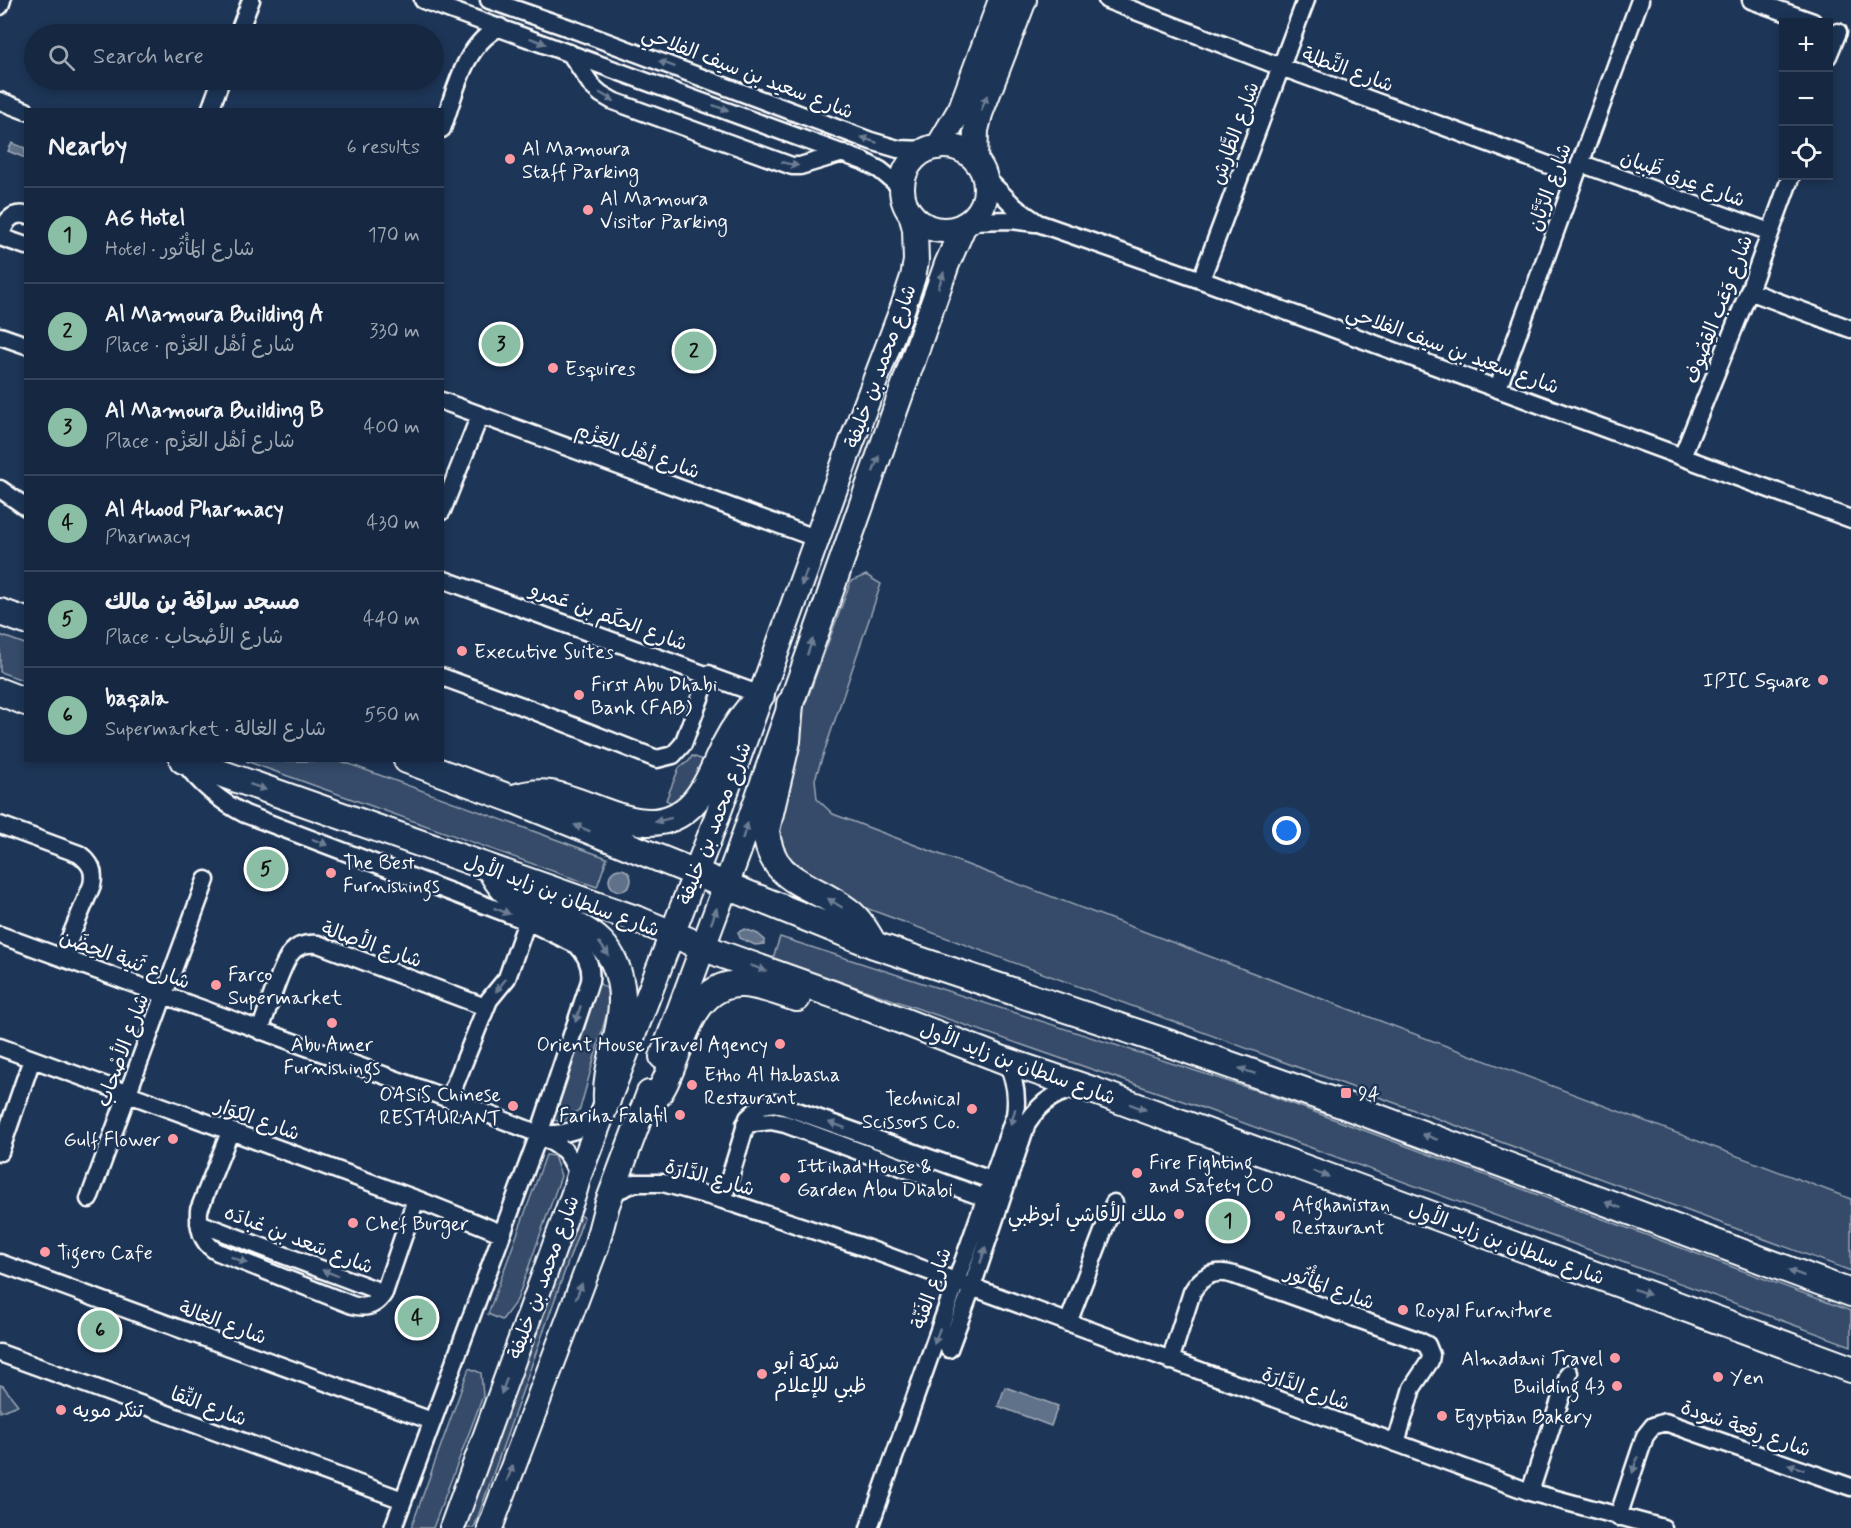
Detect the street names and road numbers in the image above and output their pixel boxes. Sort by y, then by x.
street label: شارع سعيد بن سيف الفلاحي [637,21,857,129]
street label: شارع النَّطلة [1298,41,1397,99]
street label: شارع الطَّارِش [1204,78,1268,189]
street label: شارع الرَّيَّان [1522,140,1579,235]
street label: شارع عِرق ظَبيان [1616,144,1748,214]
street label: شارع وَعَب القِصُوف [1679,232,1760,388]
street label: شارع محمد بن خليفة [839,281,924,452]
street label: شارع سعيد بن سيف الفلاحي [1341,299,1563,404]
street label: شارع أهْل العَزْم [572,416,703,486]
street label: شارع الحكَم بن عَمرو [524,576,691,659]
street label: شارع محمد بن خليفة [672,738,759,909]
street label: شارع سلطان بن زايد الأول [460,847,663,944]
street label: شارع الأصالة [318,915,426,975]
street label: شارع ثَنية الحِضَن [56,924,193,997]
street label: شارع الأصْحاب [89,990,156,1111]
street label: شارع سلطان بن زايد الأول [916,1015,1119,1112]
street label: شارع الكوَار [210,1092,303,1148]
street label: شارع الدَّارَة [662,1154,757,1203]
street label: شارع محمد بن خليفة [502,1192,587,1363]
street label: شارع سلطان بن زايد الأول [1405,1195,1608,1292]
street label: شارع سَعد بن عُبادَه [220,1200,377,1281]
street label: شارع الفَنّة [906,1244,959,1333]
street label: شارع المَأْثُور [1279,1255,1379,1317]
street label: شارع الغالة [175,1295,270,1352]
street label: شارع الدَّارَة [1258,1361,1353,1418]
street label: شارع النِّقا [167,1381,250,1434]
street label: شارع رِقعة سُودة [1677,1395,1814,1465]

